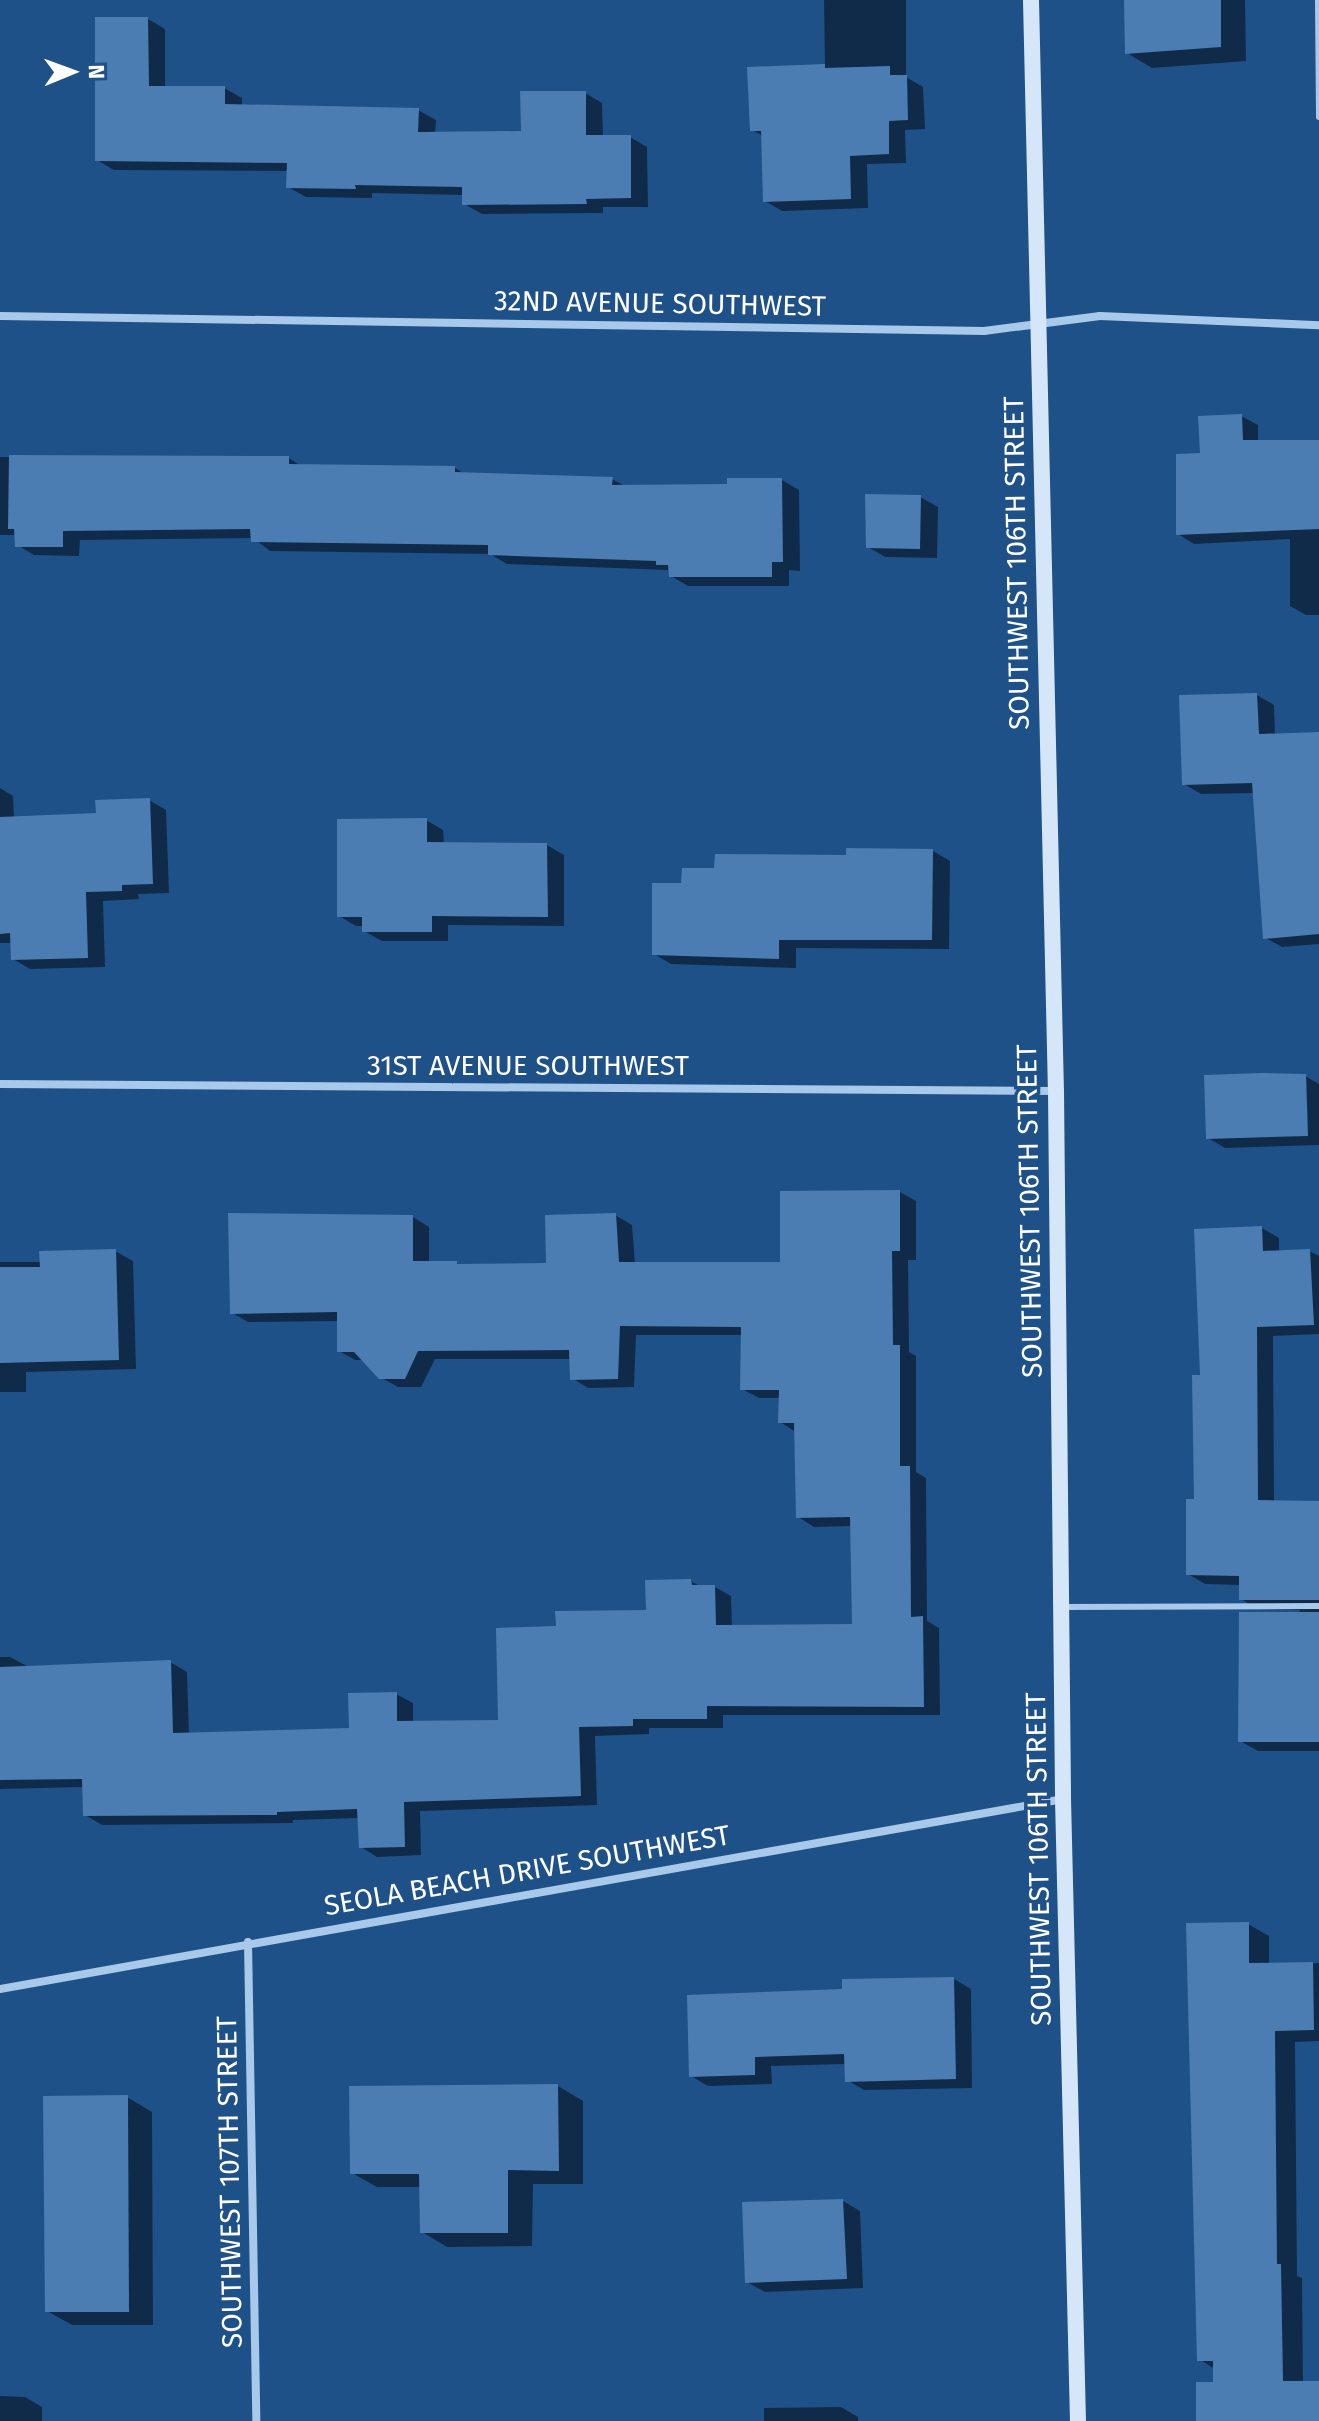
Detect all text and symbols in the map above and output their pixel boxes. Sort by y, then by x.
north arrow [32,32,112,112]
text: N [83,64,110,79]
street label: 32ND AVENUE SOUTHWEST [494,284,826,324]
street label: SOUTHWEST 106TH STREET [997,396,1037,730]
street label: SOUTHWEST 106TH STREET [1010,1044,1050,1378]
street label: 31ST AVENUE SOUTHWEST [367,1049,689,1083]
street label: SOUTHWEST 106TH STREET [1019,1692,1059,2026]
street label: SEOLA BEACH DRIVE SOUTHWEST [321,1819,733,1923]
street label: SOUTHWEST 107TH STREET [210,2016,250,2348]

